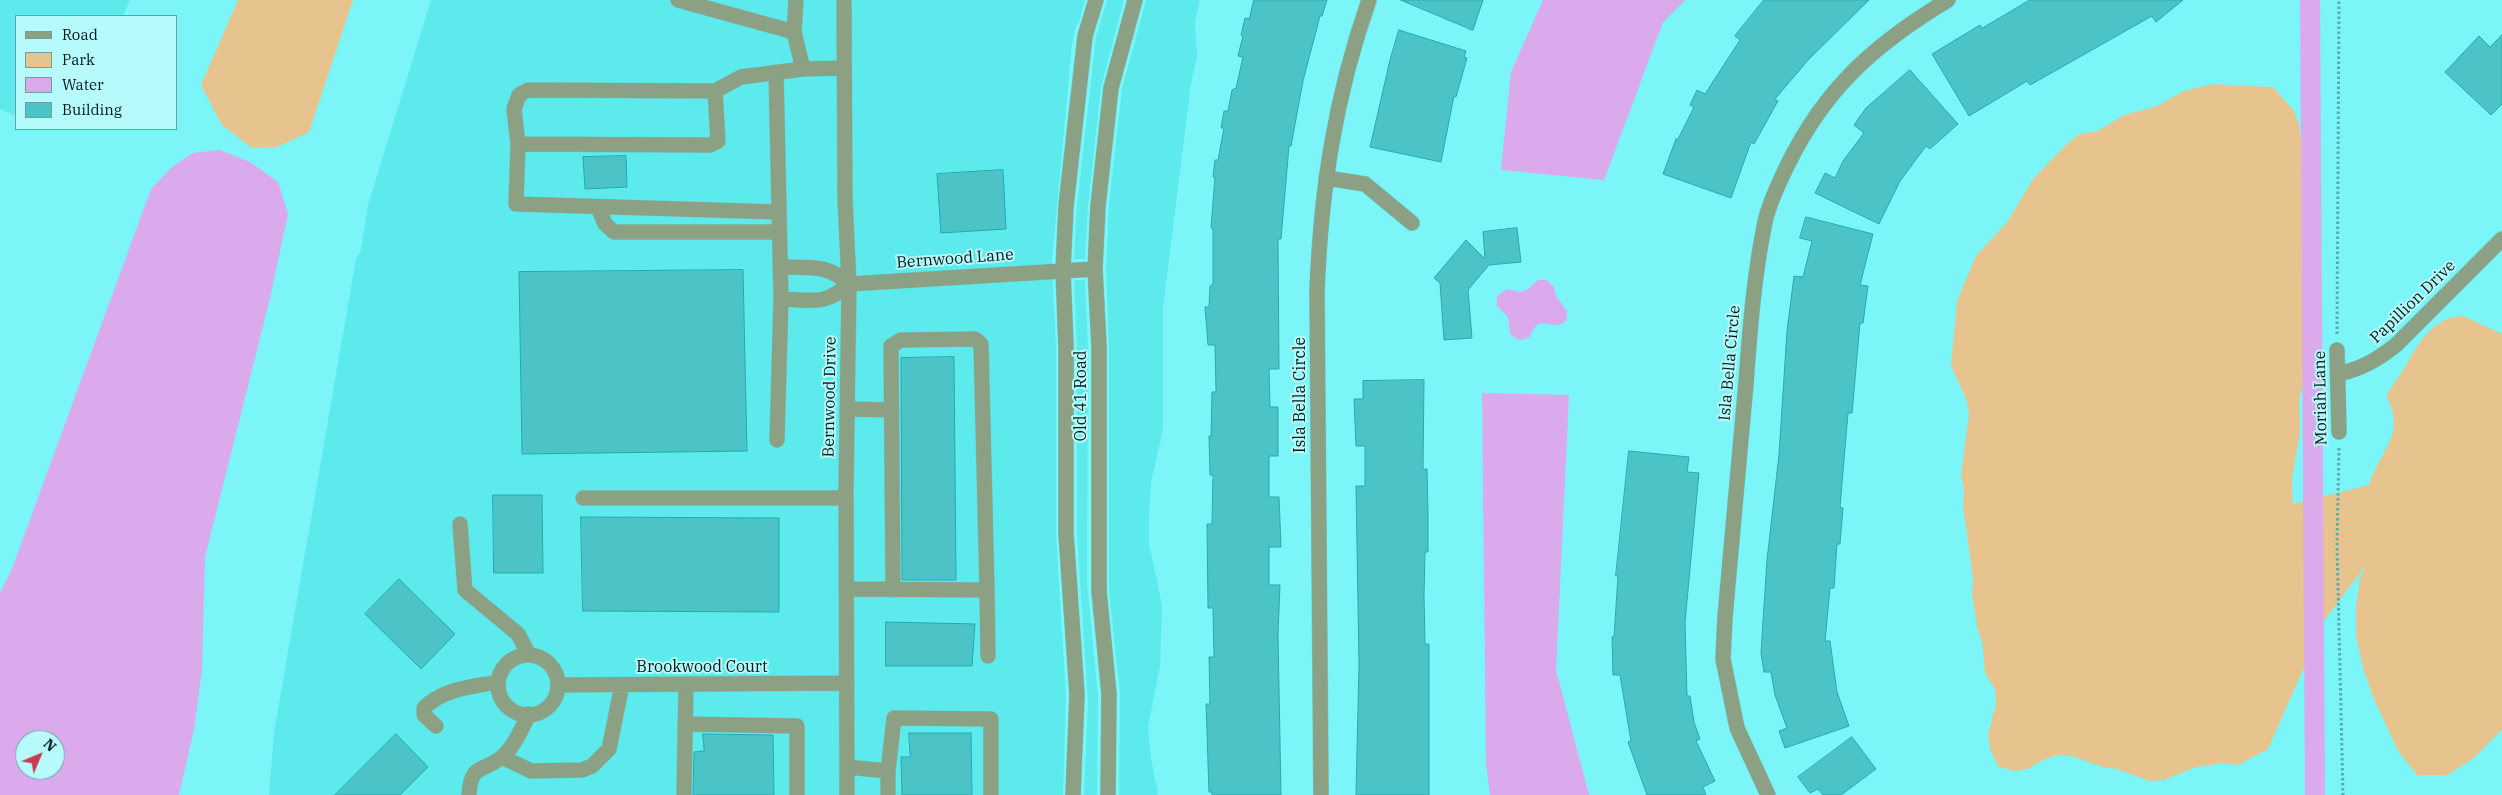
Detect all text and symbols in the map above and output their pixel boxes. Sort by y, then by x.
legend [15,15,178,130]
text: Road [62,25,98,44]
text: Park [62,50,95,69]
text: Water [62,75,104,94]
text: Building [62,100,122,119]
street label: Bernwood Lane [896,245,1014,273]
street label: Papillion Drive [2366,256,2460,348]
street label: Isla Bella Circle [1715,304,1745,422]
street label: Bernwood Drive [819,336,841,458]
street label: Isla Bella Circle [1290,337,1310,453]
street label: Old 41 Road [1071,351,1091,441]
street label: Moriah Lane [2311,351,2331,445]
street label: Brookwood Court [636,657,768,677]
north arrow [15,730,65,780]
text: N [40,735,60,755]

